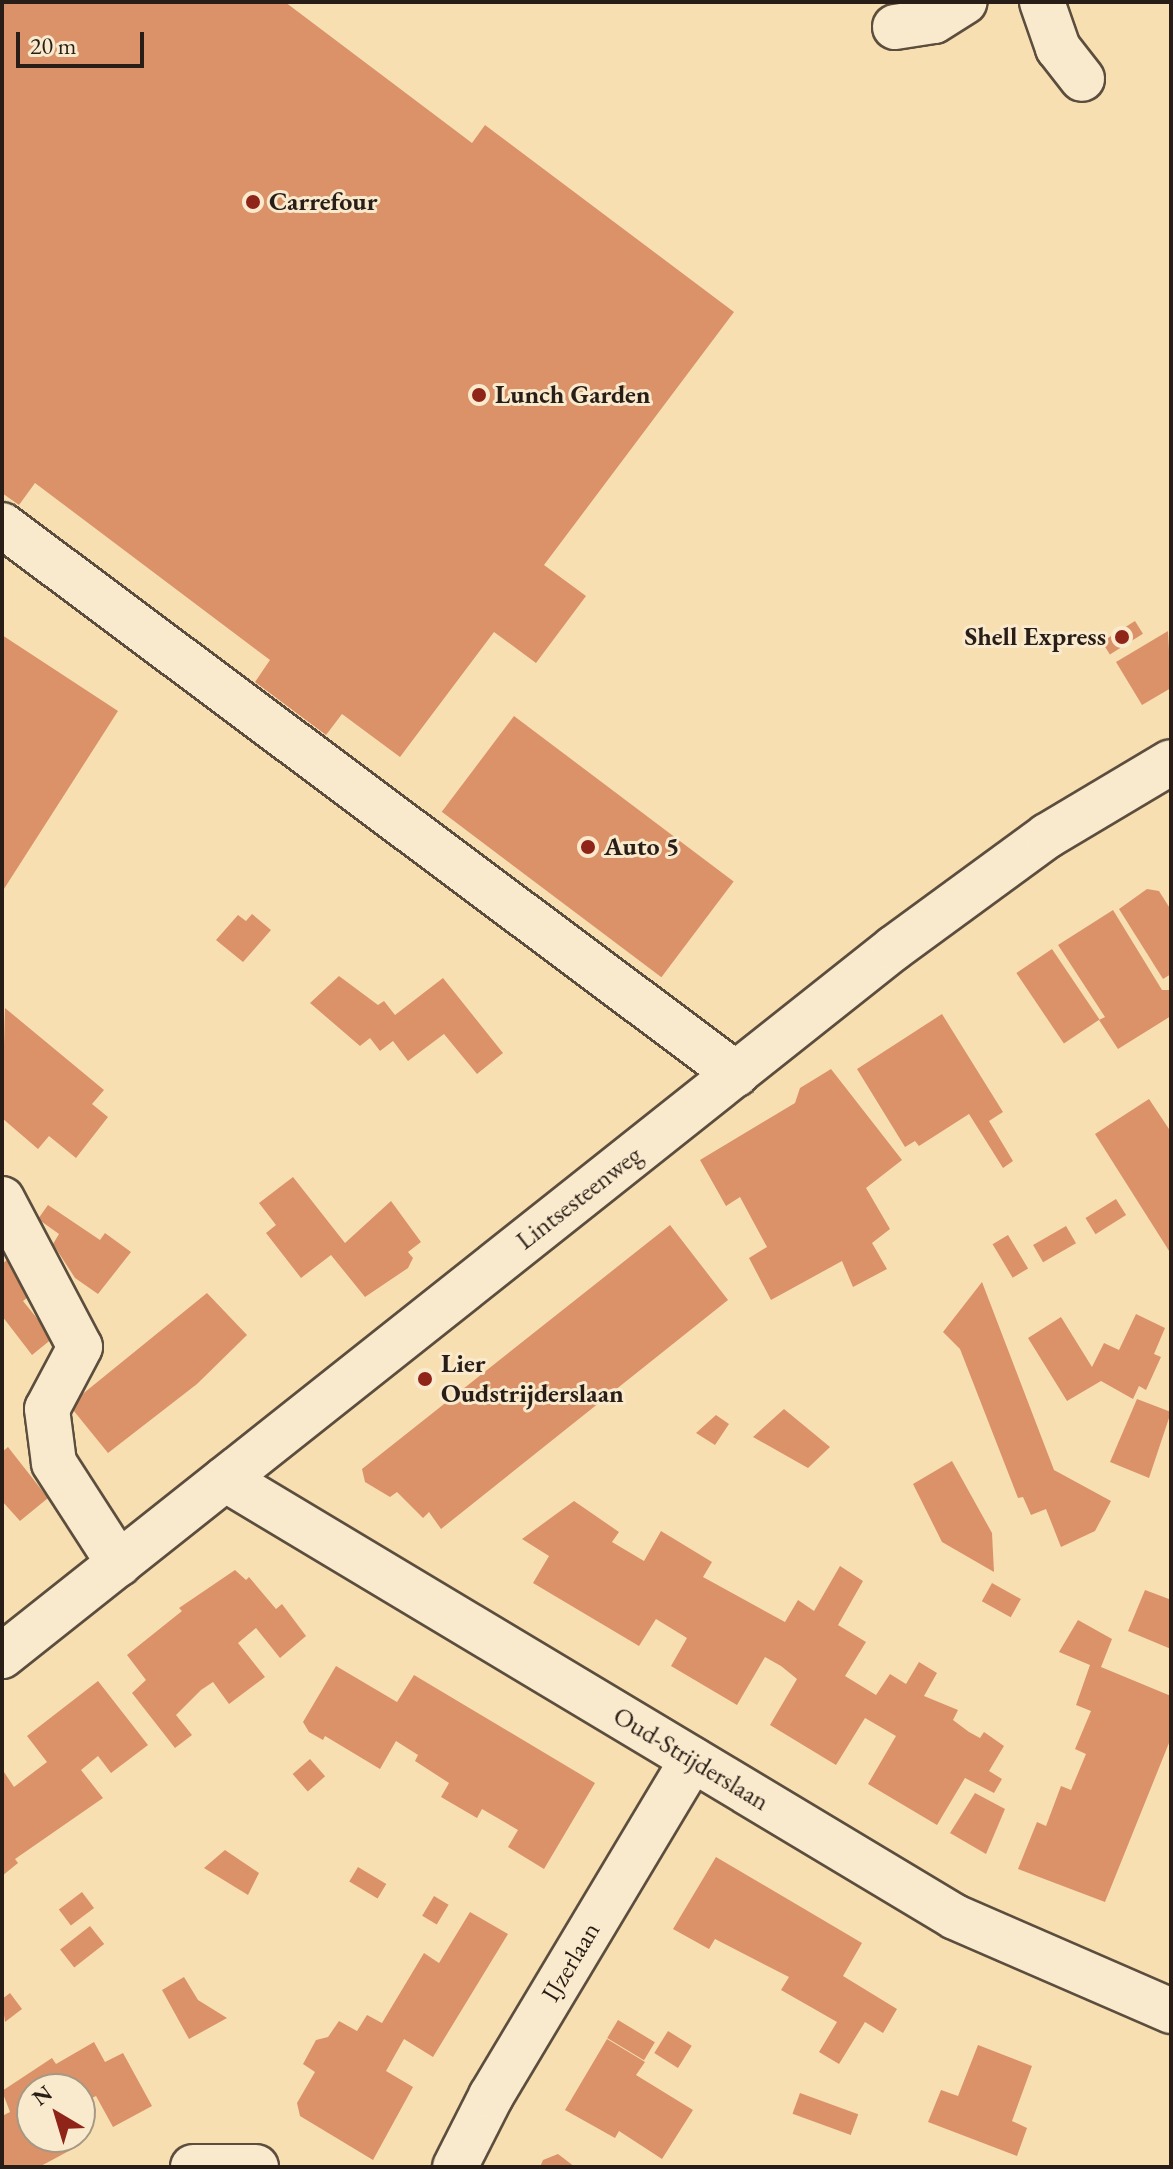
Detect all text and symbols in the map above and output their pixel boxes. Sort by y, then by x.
scale bar [20,16,148,66]
text: 20 m [30,30,77,61]
place label: Carrefour [269,186,377,218]
marker: Carrefour [244,193,262,211]
place label: Lunch Garden [495,379,650,411]
marker: Lunch Garden [470,386,488,404]
place label: Shell Express [964,621,1106,653]
marker: Shell Express [1113,628,1131,646]
place label: Auto 5 [604,831,679,863]
marker: Auto 5 [579,838,597,856]
street label: Lintsesteenweg [510,1139,648,1257]
place label: Lier Oudstrijderslaan [441,1348,624,1410]
marker: Lier Oudstrijderslaan [416,1370,434,1388]
street label: Oud-Strijderslaan [607,1700,775,1818]
street label: IJzerlaan [535,1917,607,2007]
north arrow [16,2073,96,2153]
text: N [26,2078,58,2112]

